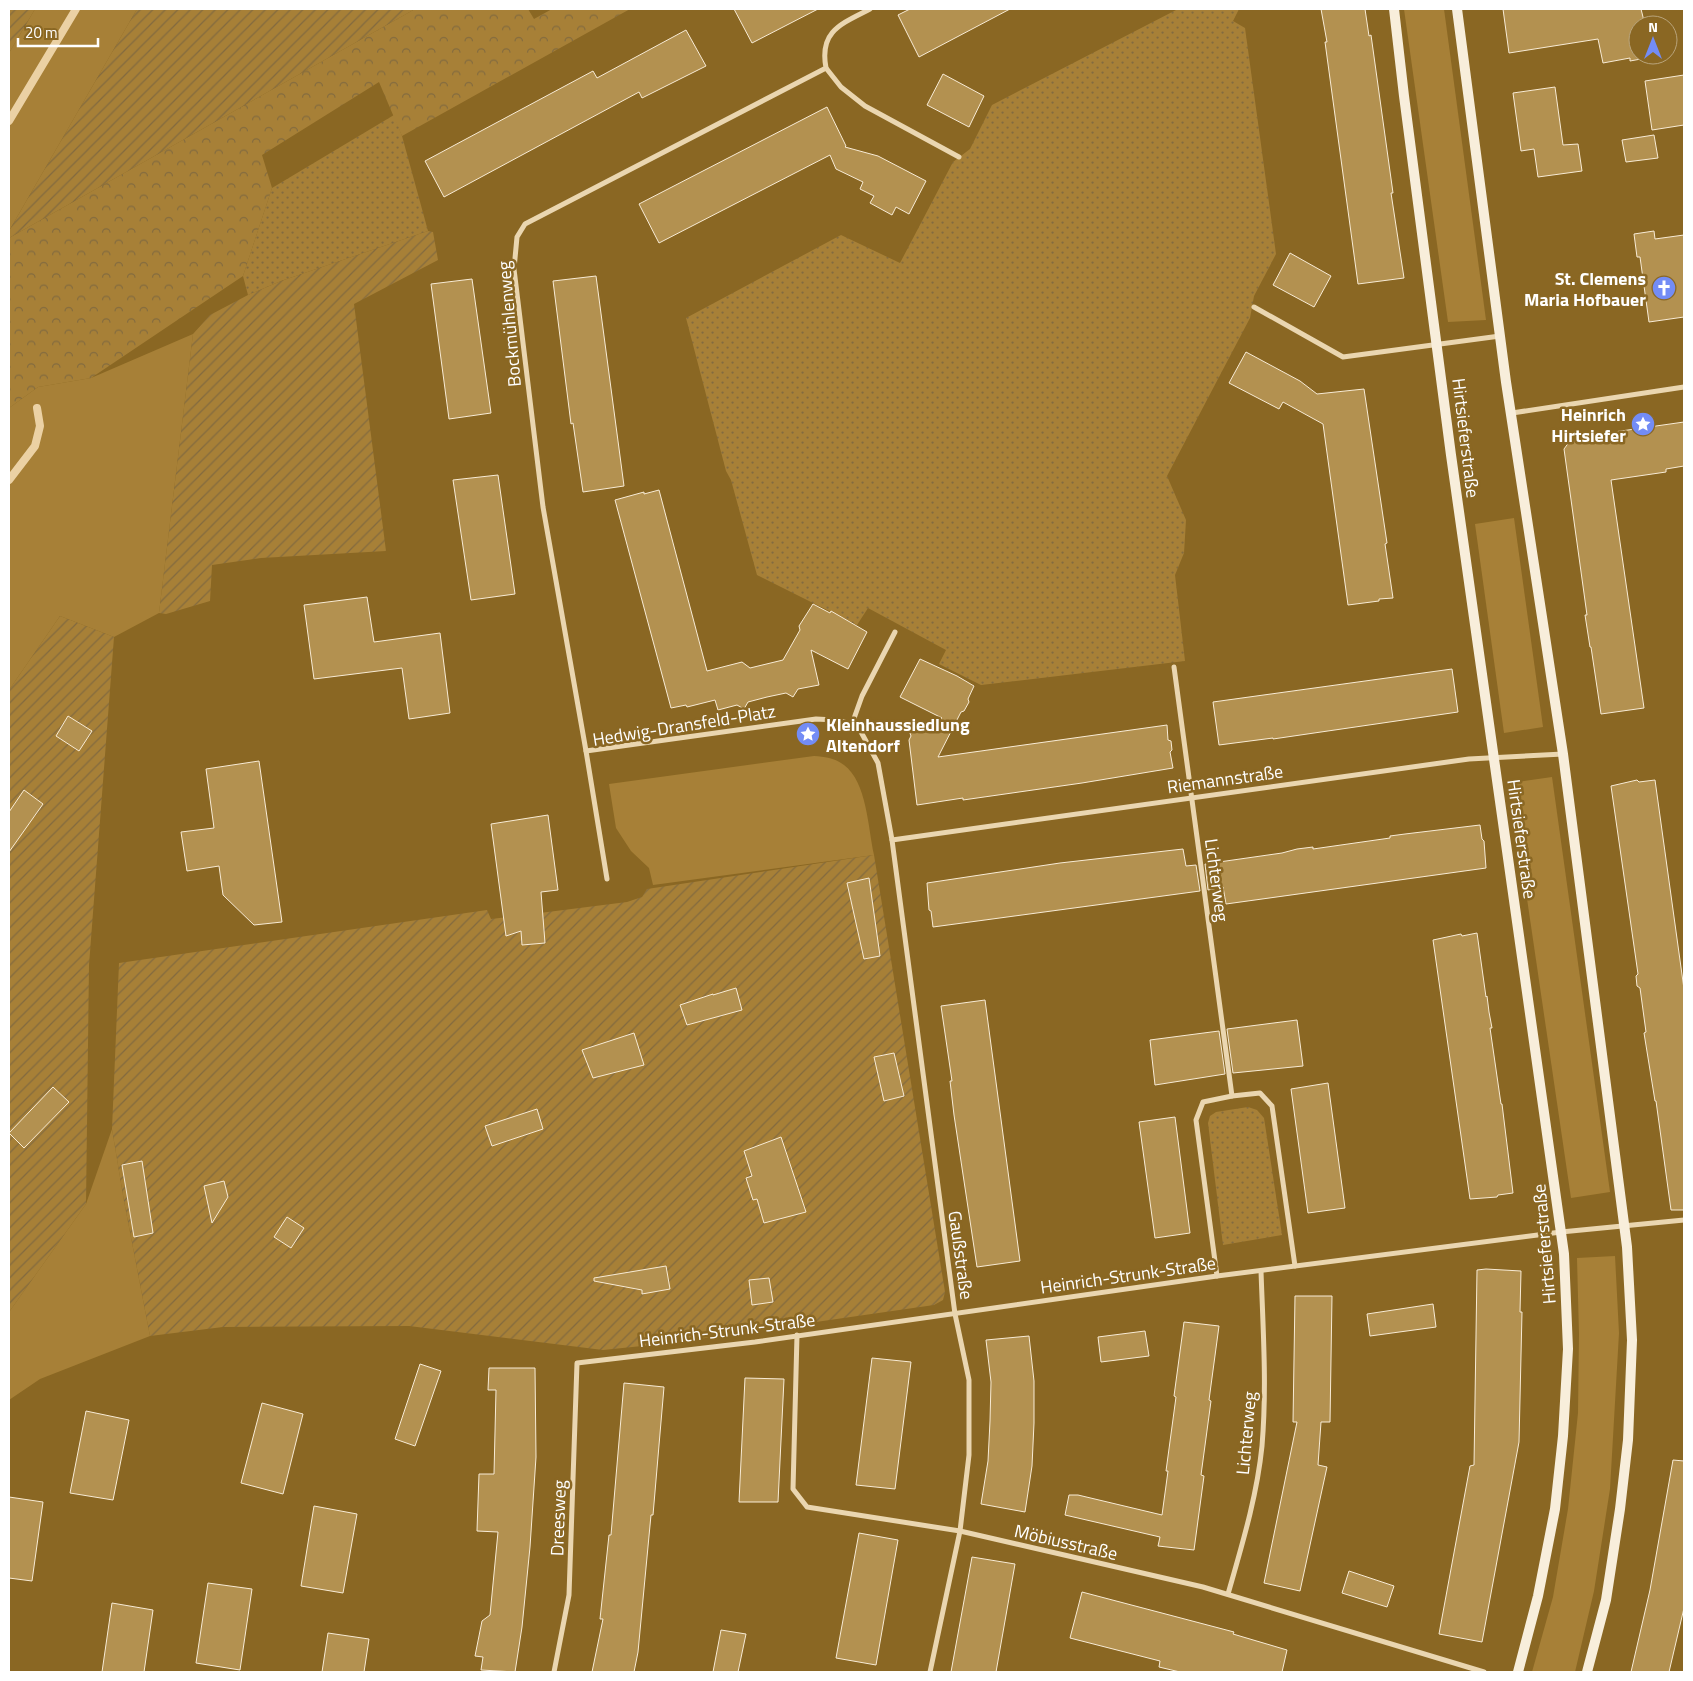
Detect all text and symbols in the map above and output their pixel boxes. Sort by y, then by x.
scale bar [18,15,98,47]
north arrow [1628,15,1678,65]
text: N [1648,16,1658,37]
text: 20 m [25,21,58,44]
street label: Bockmühlenweg [490,260,528,388]
place label: St. Clemens Maria Hofbauer [1524,265,1646,313]
church icon: St. Clemens Maria Hofbauer [1651,275,1677,301]
street label: Hirtsieferstraße [1445,377,1487,499]
place label: Heinrich Hirtsiefer [1551,401,1626,449]
place icon: Heinrich Hirtsiefer [1630,411,1656,437]
street label: Hedwig-Dransfeld-Platz [591,697,777,753]
place label: Kleinhaussiedlung Altendorf [826,711,970,759]
place icon: Kleinhaussiedlung Altendorf [795,721,821,747]
street label: Riemannstraße [1165,757,1285,801]
street label: Hirtsieferstraße [1500,777,1544,901]
street label: Lichterweg [1198,837,1236,923]
street label: Hirtsieferstraße [1525,1183,1563,1305]
street label: Gaußstraße [941,1209,981,1301]
street label: Heinrich-Strunk-Straße [1038,1249,1218,1301]
street label: Heinrich-Strunk-Straße [637,1306,817,1354]
street label: Lichterweg [1229,1390,1263,1476]
street label: Dreesweg [543,1479,573,1557]
street label: Möbiusstraße [1012,1517,1120,1567]

